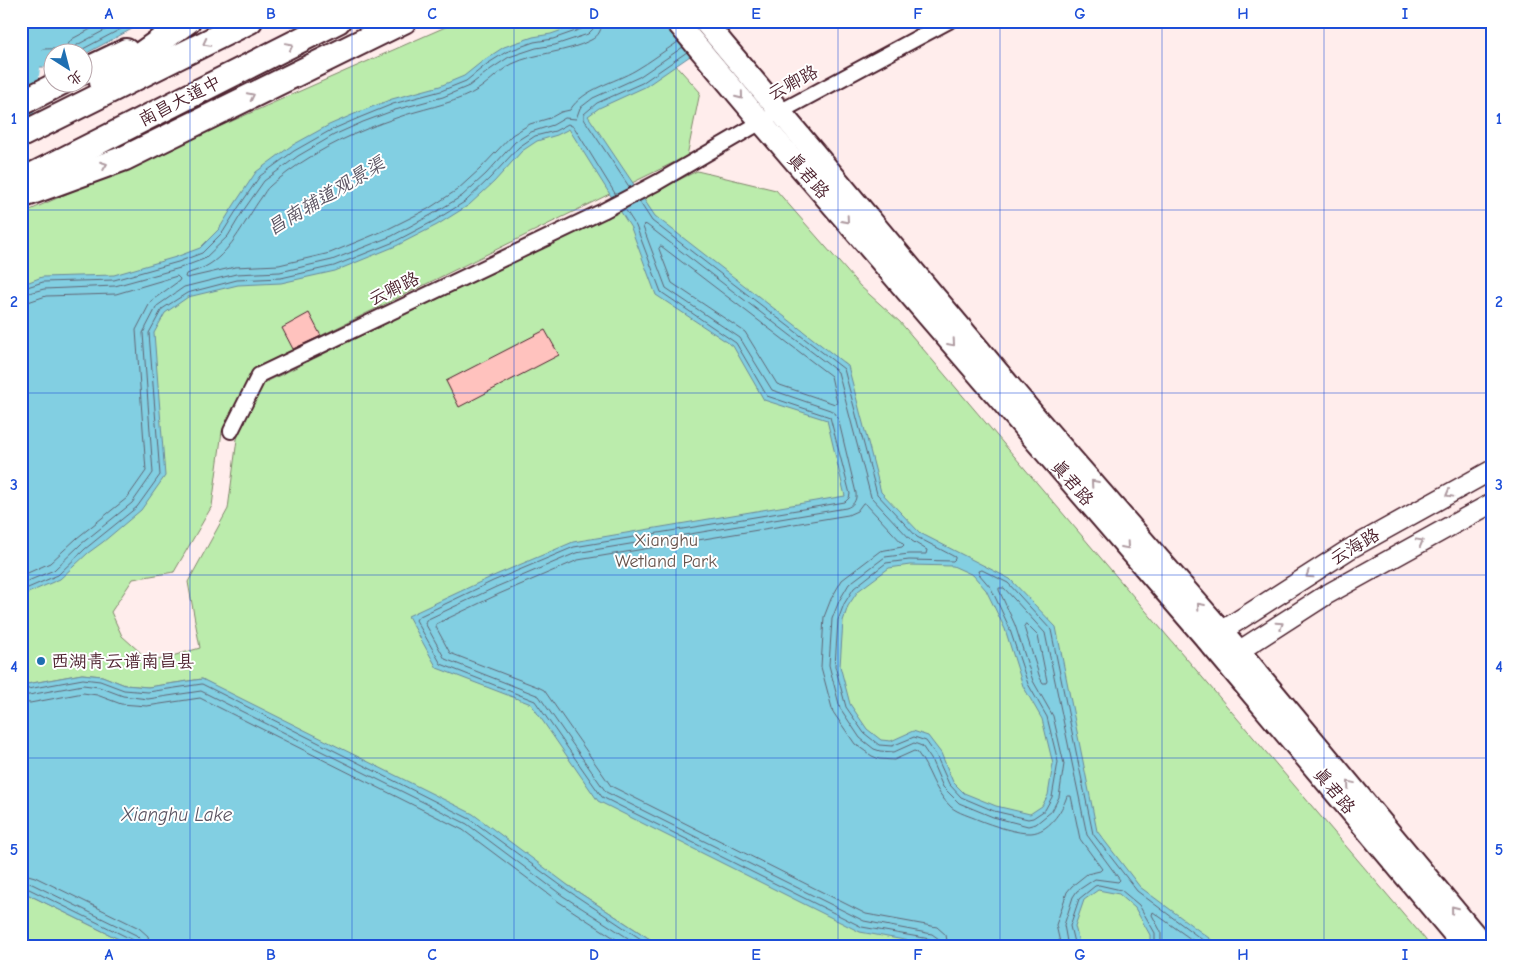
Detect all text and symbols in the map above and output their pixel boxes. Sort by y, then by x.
text: A [105,5,114,23]
text: B [266,5,276,23]
text: C [427,5,437,23]
text: D [589,5,599,23]
text: E [751,5,761,23]
text: F [913,5,923,23]
text: G [1074,5,1086,23]
text: H [1237,5,1249,23]
text: I [1402,5,1408,23]
one-way arrow [202,37,211,47]
north arrow [42,42,92,92]
one-way arrow [284,42,293,52]
street label: 云卿路 [764,61,822,105]
text: 北 [65,67,86,89]
street label: 南昌大道中 [135,71,225,131]
one-way arrow [735,91,744,100]
one-way arrow [246,92,255,102]
text: 1 [11,110,17,128]
text: 1 [1496,110,1502,128]
street label: 真君路 [782,149,834,203]
water label: 昌南辅道观景渠 [263,151,390,240]
one-way arrow [100,161,108,171]
one-way arrow [840,214,848,223]
street label: 云卿路 [365,268,423,310]
text: 2 [10,293,18,311]
text: 2 [1495,293,1503,311]
one-way arrow [946,338,955,347]
street label: 真君路 [1046,456,1098,510]
text: 3 [10,476,18,494]
text: 3 [1495,476,1503,494]
one-way arrow [1091,480,1100,489]
one-way arrow [1446,487,1455,497]
street label: 云海路 [1326,524,1384,570]
park label: Xianghu Wetland Park [615,530,717,572]
one-way arrow [1415,539,1424,549]
one-way arrow [1120,540,1129,549]
one-way arrow [1305,569,1314,579]
one-way arrow [1198,603,1206,612]
one-way arrow [1275,621,1284,631]
place label: 西湖青云谱南昌县 [51,651,195,672]
marker: 西湖青云谱南昌县 [35,655,47,667]
text: 4 [10,658,18,676]
text: 4 [1495,658,1503,676]
street label: 真君路 [1309,764,1359,818]
one-way arrow [1348,781,1356,790]
water label: Xianghu Lake [121,804,233,826]
text: 5 [10,841,18,859]
text: 5 [1495,841,1503,859]
one-way arrow [1451,906,1459,915]
text: A [105,946,114,964]
text: B [266,946,276,964]
text: C [427,946,437,964]
text: D [589,946,599,964]
text: E [751,946,761,964]
text: F [913,946,923,964]
text: G [1074,946,1086,964]
text: H [1237,946,1249,964]
text: I [1402,946,1408,964]

